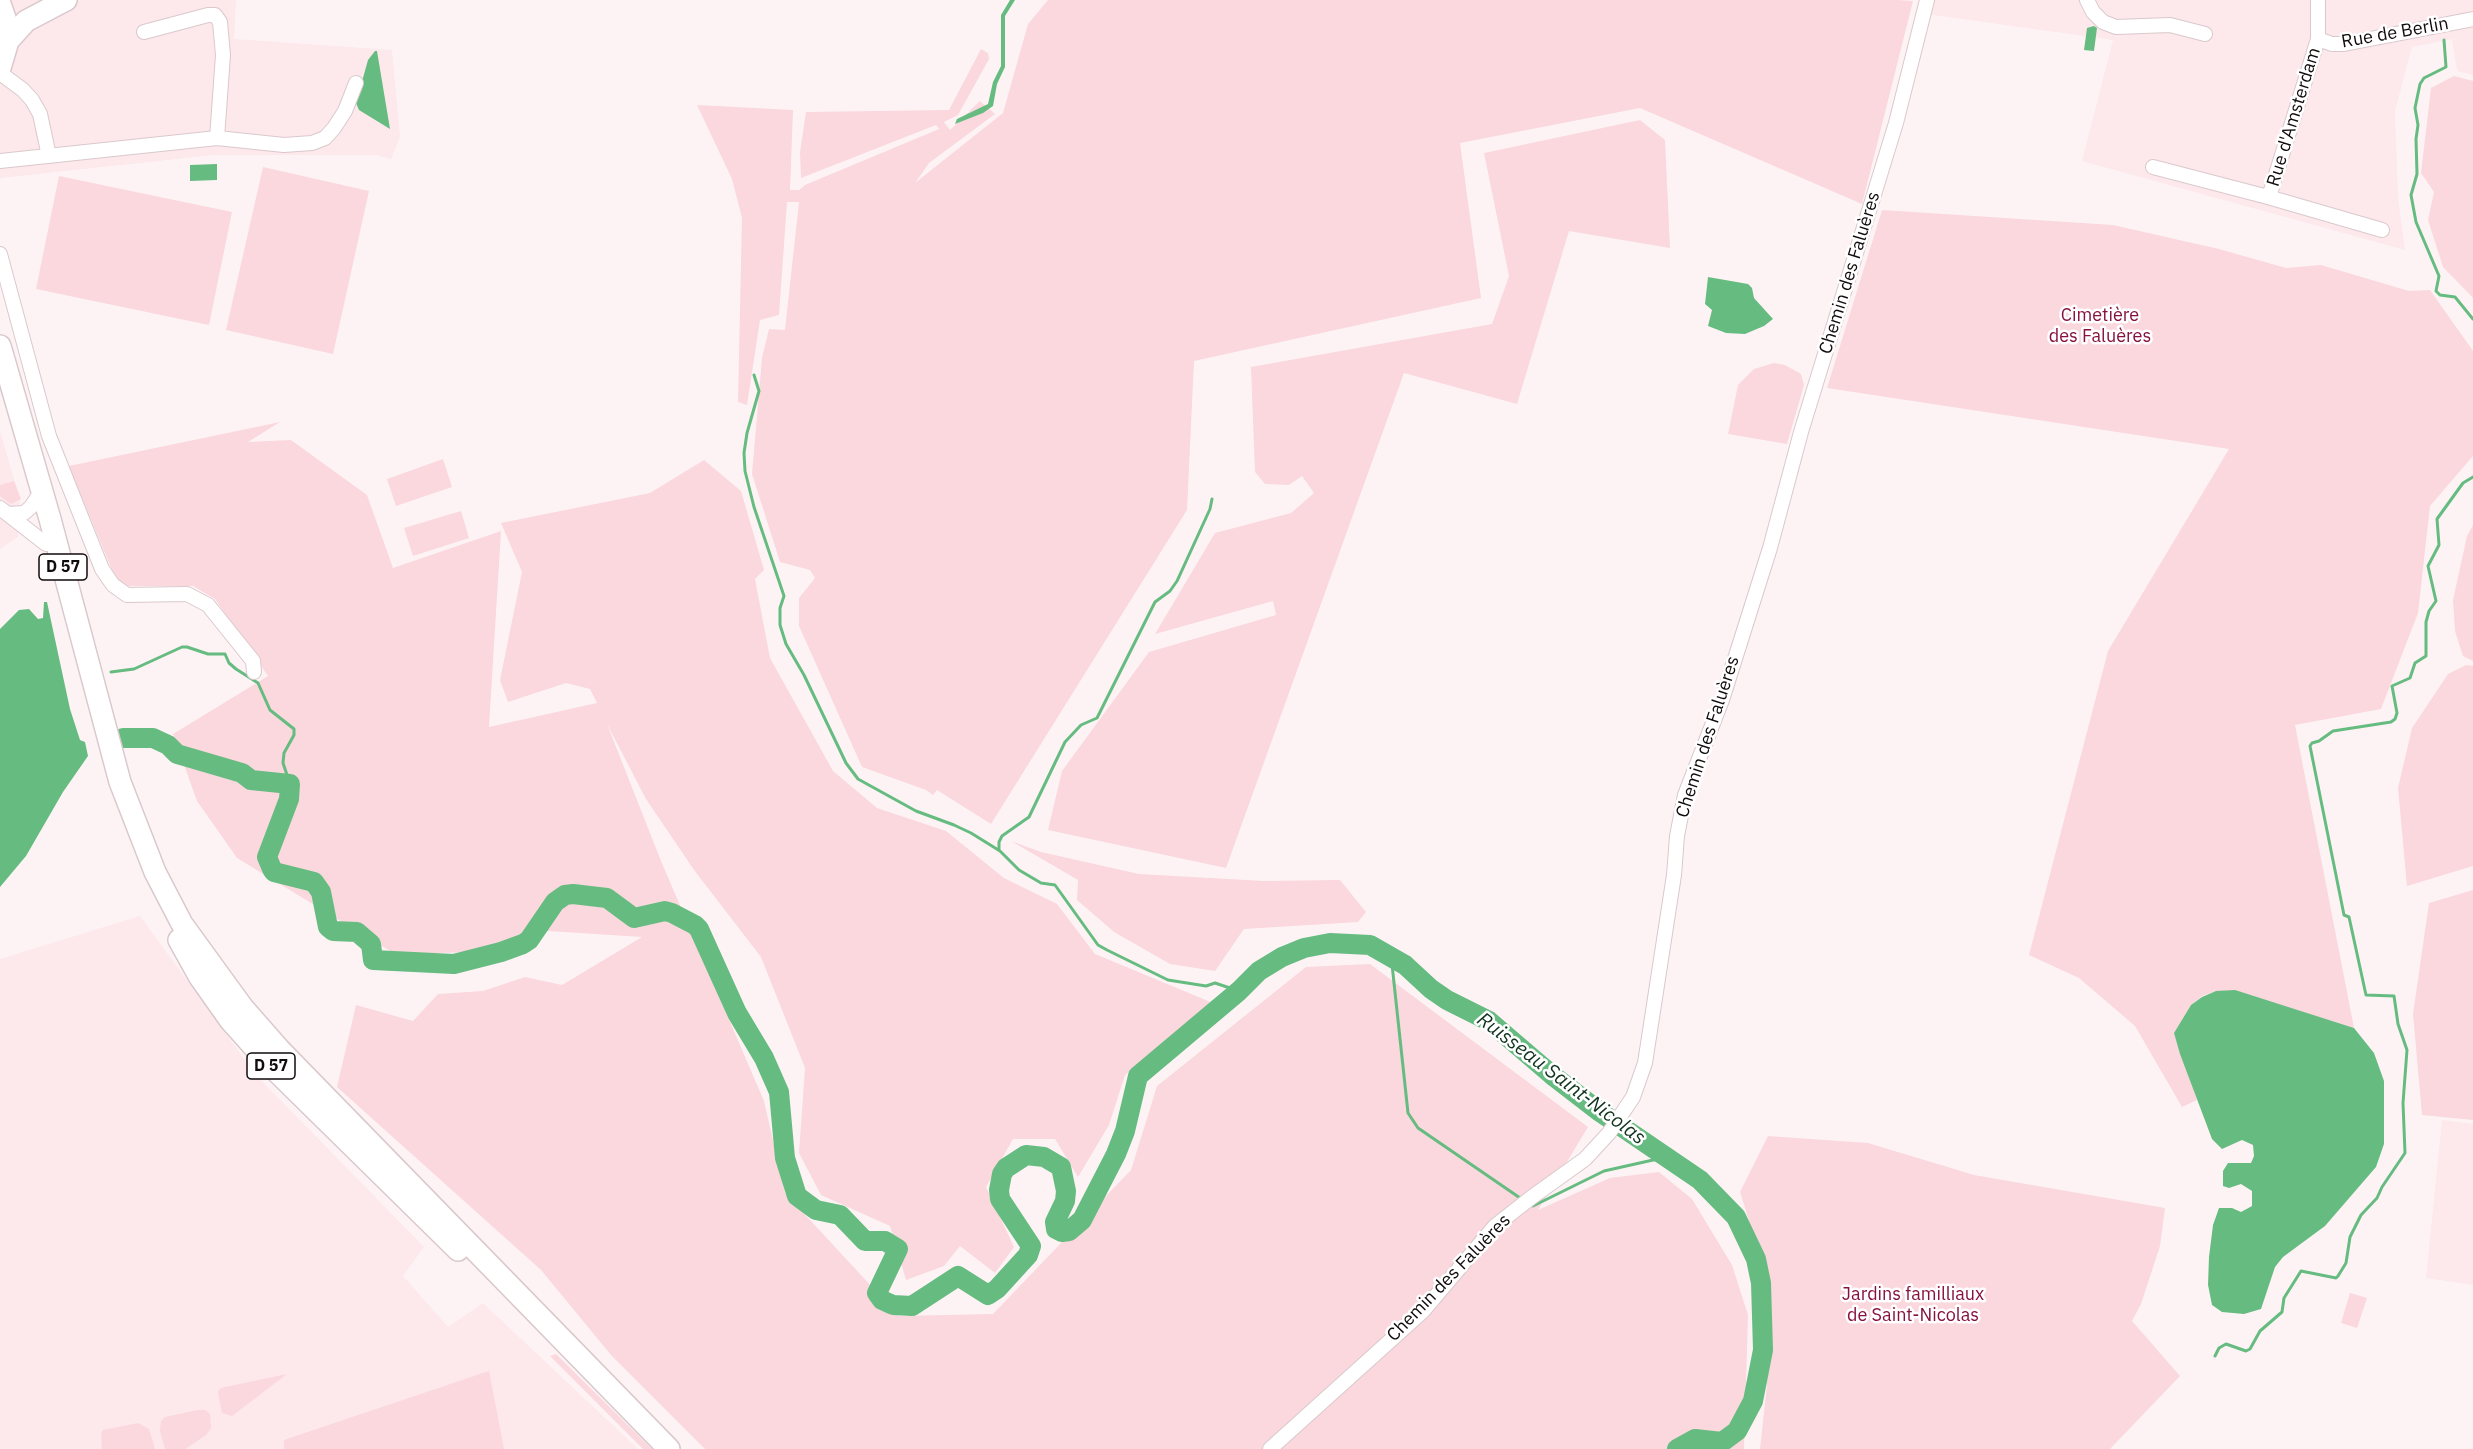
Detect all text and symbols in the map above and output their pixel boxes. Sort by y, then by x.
street label: Rue de Berlin [2340,13,2450,53]
street label: Rue d'Amsterdam [2263,45,2325,189]
street label: Chemin des Faluères [1815,189,1885,357]
park label: Cimetière des Faluères [2049,305,2151,348]
road number: D 57 [39,554,87,580]
street label: Chemin des Faluères [1672,654,1744,820]
water label: Ruisseau Saint-Nicolas [1472,1008,1650,1150]
road number: D 57 [247,1053,295,1079]
street label: Chemin des Faluères [1383,1210,1515,1346]
park label: Jardins familliaux de Saint-Nicolas [1842,1284,1984,1326]

